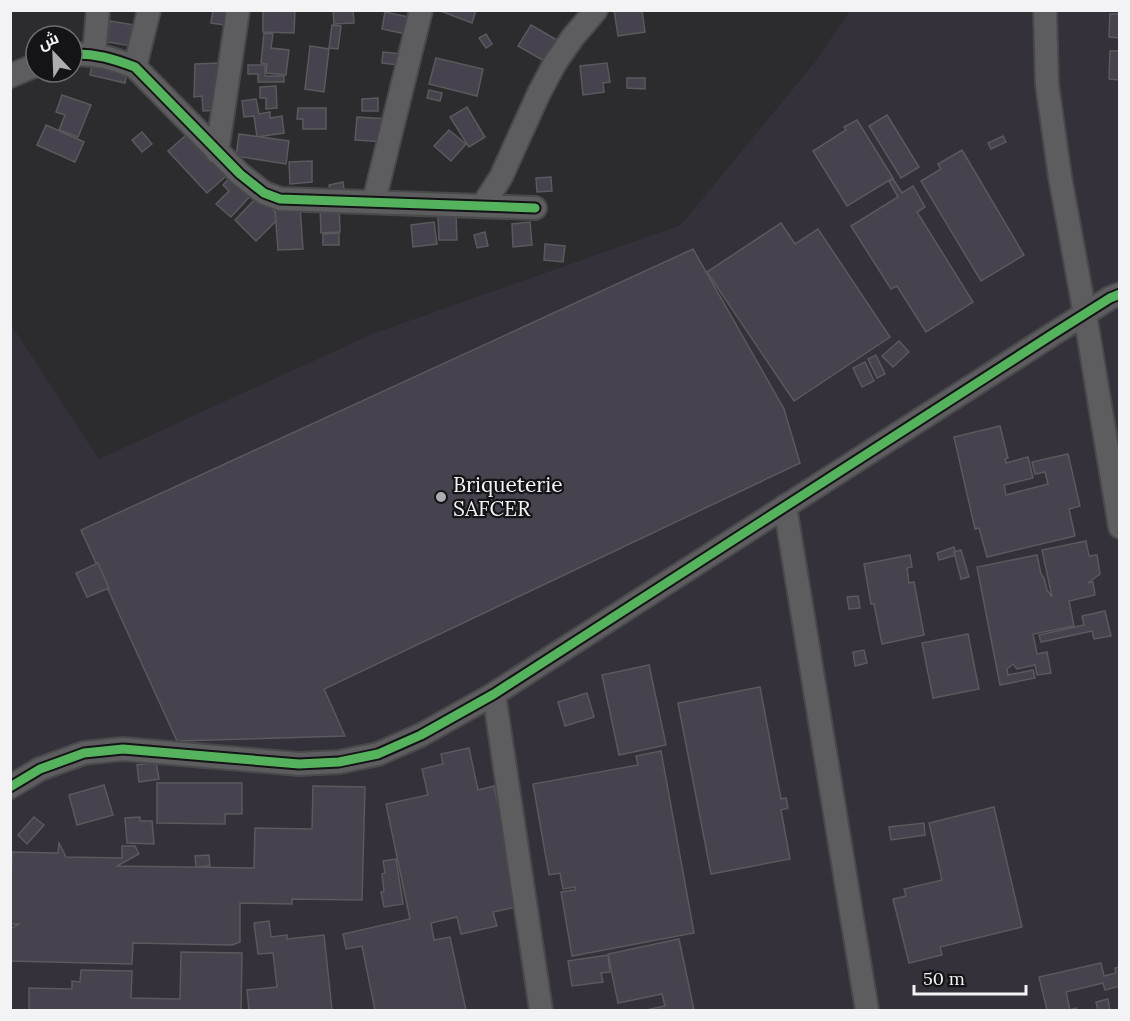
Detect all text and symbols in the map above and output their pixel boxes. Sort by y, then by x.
north arrow [24,24,84,84]
text: ش [35,27,61,53]
place label: Briqueterie SAFCER [453,471,563,522]
marker: Briqueterie SAFCER [434,490,448,504]
scale bar [914,958,1026,996]
text: 50 m [923,967,965,990]

